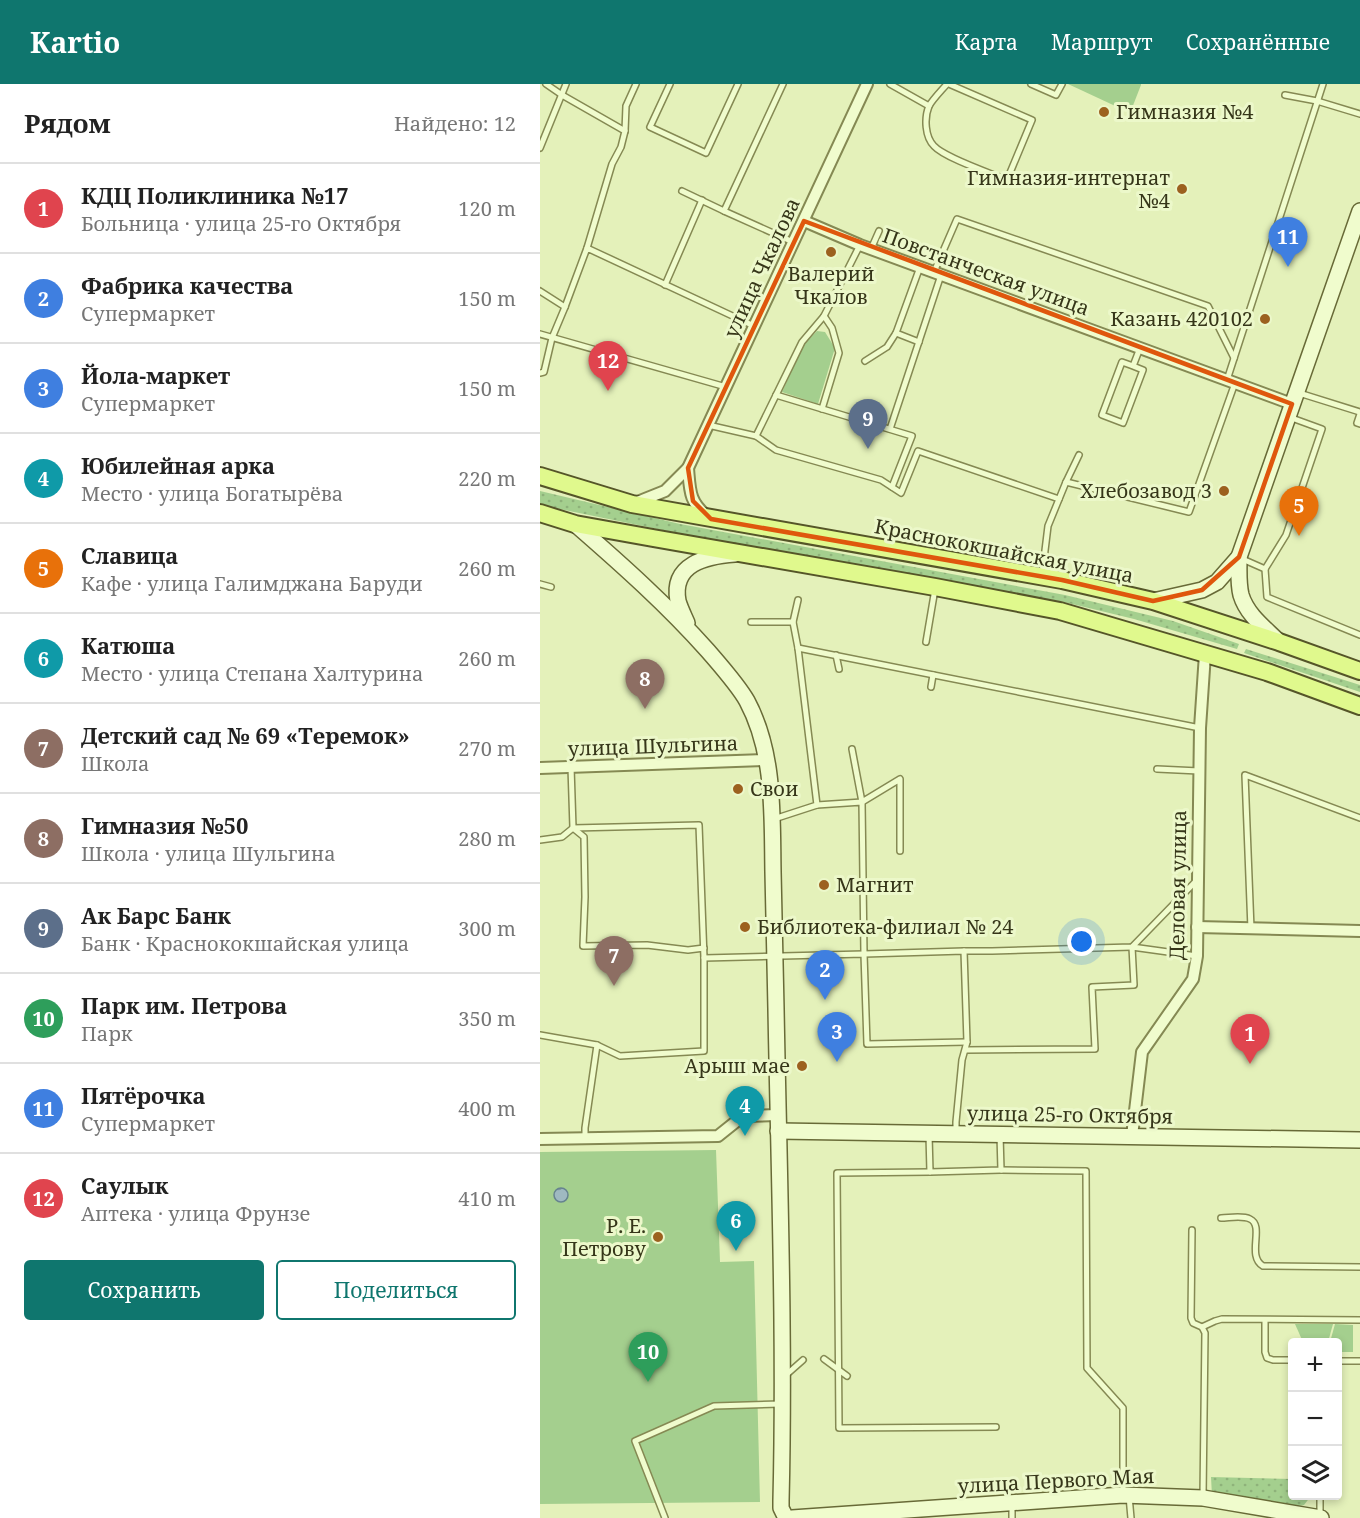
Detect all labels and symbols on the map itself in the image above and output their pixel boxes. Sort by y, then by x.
place label: Гимназия №4 [1116,98,1253,125]
marker: Гимназия №4 [1097,105,1111,119]
place label: Гимназия-интернат №4 [967,164,1170,214]
marker: Гимназия-интернат №4 [1175,182,1189,196]
street label: улица Чкалова [717,193,806,342]
pin: 11 [1268,218,1308,267]
street label: Повстанческая улица [879,221,1093,322]
marker: Валерий Чкалов [824,245,838,259]
place label: Валерий Чкалов [787,260,875,310]
place label: Казань 420102 [1110,305,1253,332]
marker: Казань 420102 [1258,312,1272,326]
pin: 12 [588,342,628,391]
pin: 9 [848,400,888,449]
place label: Хлебозавод 3 [1080,477,1212,504]
marker: Хлебозавод 3 [1217,484,1231,498]
pin: 5 [1280,486,1318,536]
street label: Краснококшайская улица [872,512,1136,589]
pin: 8 [626,660,664,709]
street label: улица Шульгина [567,729,739,762]
place label: Свои [750,775,798,802]
marker: Свои [731,782,745,796]
street label: Деловая улица [1163,810,1192,960]
place label: Магнит [836,871,914,898]
marker: Магнит [817,878,831,892]
place label: Библиотека-филиал № 24 [757,913,1014,940]
marker: Библиотека-филиал № 24 [738,920,752,934]
your location [1067,927,1096,956]
pin: 7 [594,936,634,986]
pin: 2 [806,950,844,1000]
pin: 3 [818,1012,856,1062]
pin: 1 [1230,1014,1270,1064]
place label: Арыш мае [684,1052,790,1079]
marker: Арыш мае [795,1059,809,1073]
pin: 4 [726,1086,764,1136]
street label: улица 25-го Октября [967,1099,1173,1130]
pin: 6 [716,1202,756,1251]
place label: Р. Е. Петрову [562,1212,647,1262]
marker: Р. Е. Петрову [651,1230,665,1244]
pin: 10 [628,1332,668,1382]
street label: улица Первого Мая [957,1462,1155,1499]

